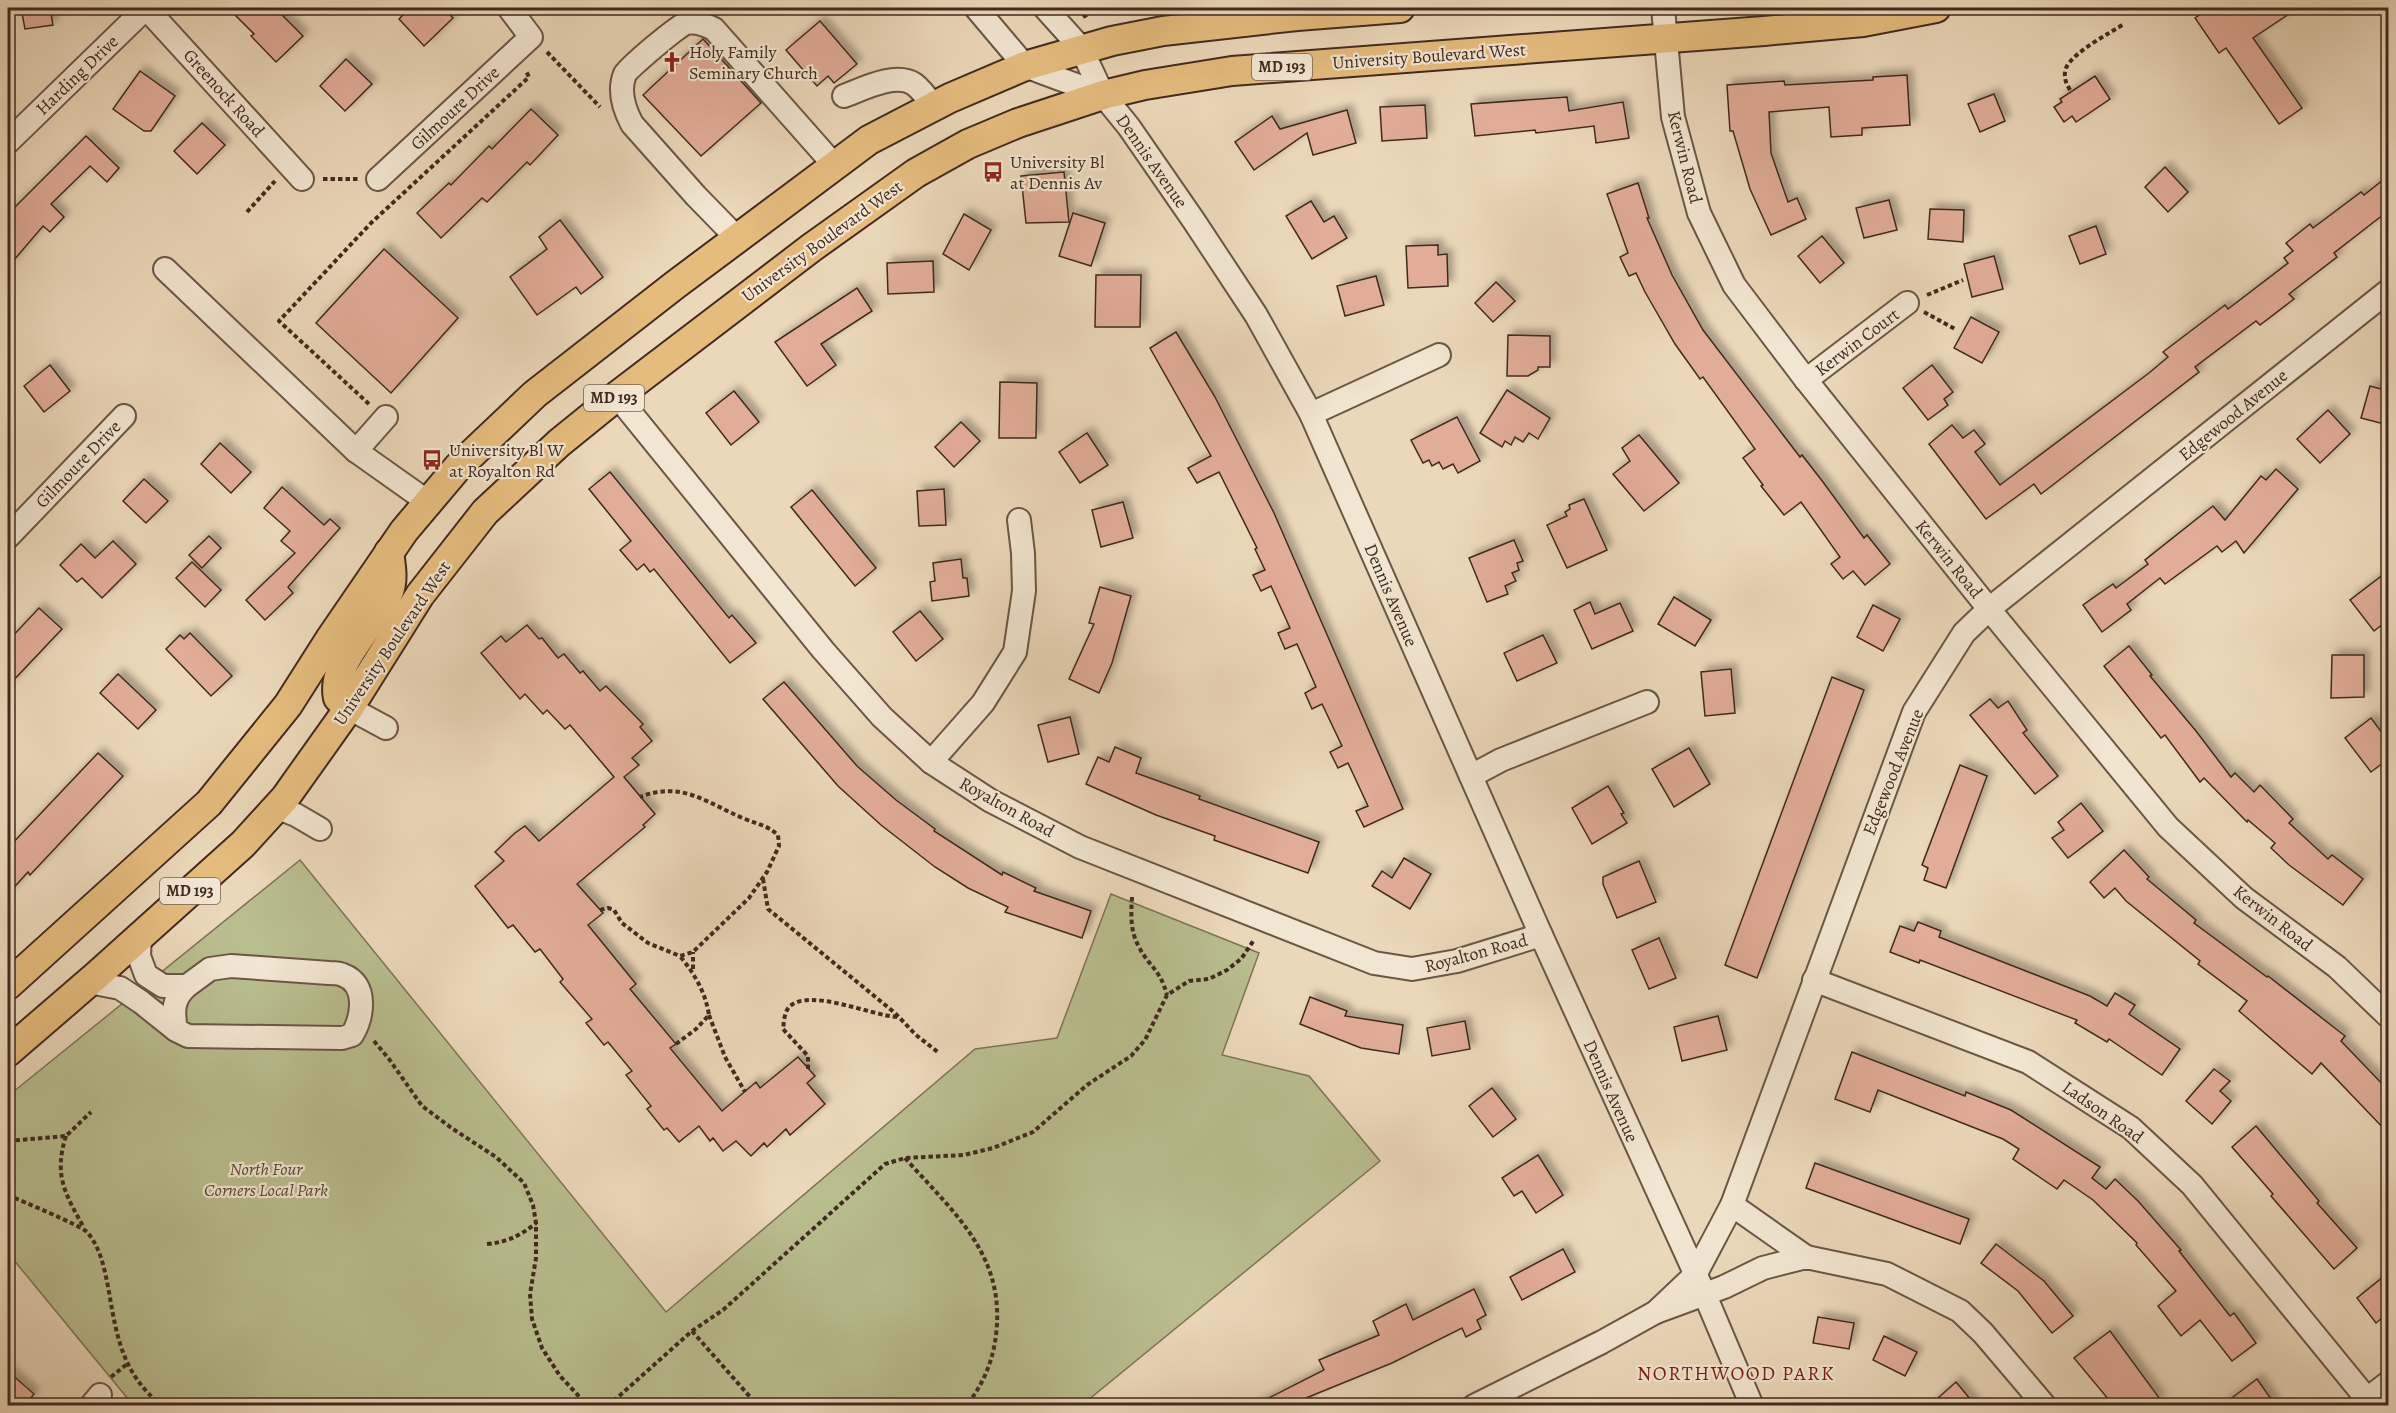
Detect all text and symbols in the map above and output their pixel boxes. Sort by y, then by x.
street label: Harding Drive [31,30,123,120]
street label: University Boulevard West [1331,37,1527,75]
place label: Holy Family Seminary Church [689,40,818,85]
street label: Greenock Road [178,44,270,142]
church icon: Holy Family Seminary Church [660,50,684,74]
road number: MD 193 [1252,54,1312,80]
street label: Gilmoure Drive [405,61,505,155]
street label: Kerwin Road [1662,108,1708,206]
street label: Dennis Avenue [1111,109,1193,213]
place label: University Bl at Dennis Av [1010,150,1105,195]
bus stop icon: University Bl at Dennis Av [981,160,1005,184]
street label: University Boulevard West [737,174,907,308]
street label: Kerwin Court [1810,302,1904,382]
street label: Edgewood Avenue [2173,363,2293,467]
road number: MD 193 [584,385,644,411]
street label: Gilmoure Drive [30,415,126,513]
place label: University Bl W at Royalton Rd [449,438,564,483]
bus stop icon: University Bl W at Royalton Rd [420,448,444,472]
street label: Kerwin Road [1910,515,1988,604]
street label: Dennis Avenue [1358,540,1424,650]
street label: University Boulevard West [328,556,456,730]
street label: Edgewood Avenue [1857,705,1929,839]
street label: Royalton Road [955,771,1059,843]
road number: MD 193 [160,878,220,904]
street label: Kerwin Road [2228,879,2318,957]
street label: Royalton Road [1422,928,1530,978]
street label: Dennis Avenue [1578,1036,1644,1146]
street label: Ladson Road [2057,1075,2149,1149]
park label: North Four Corners Local Park [204,1157,328,1202]
district label: NORTHWOOD PARK [1637,1360,1835,1387]

